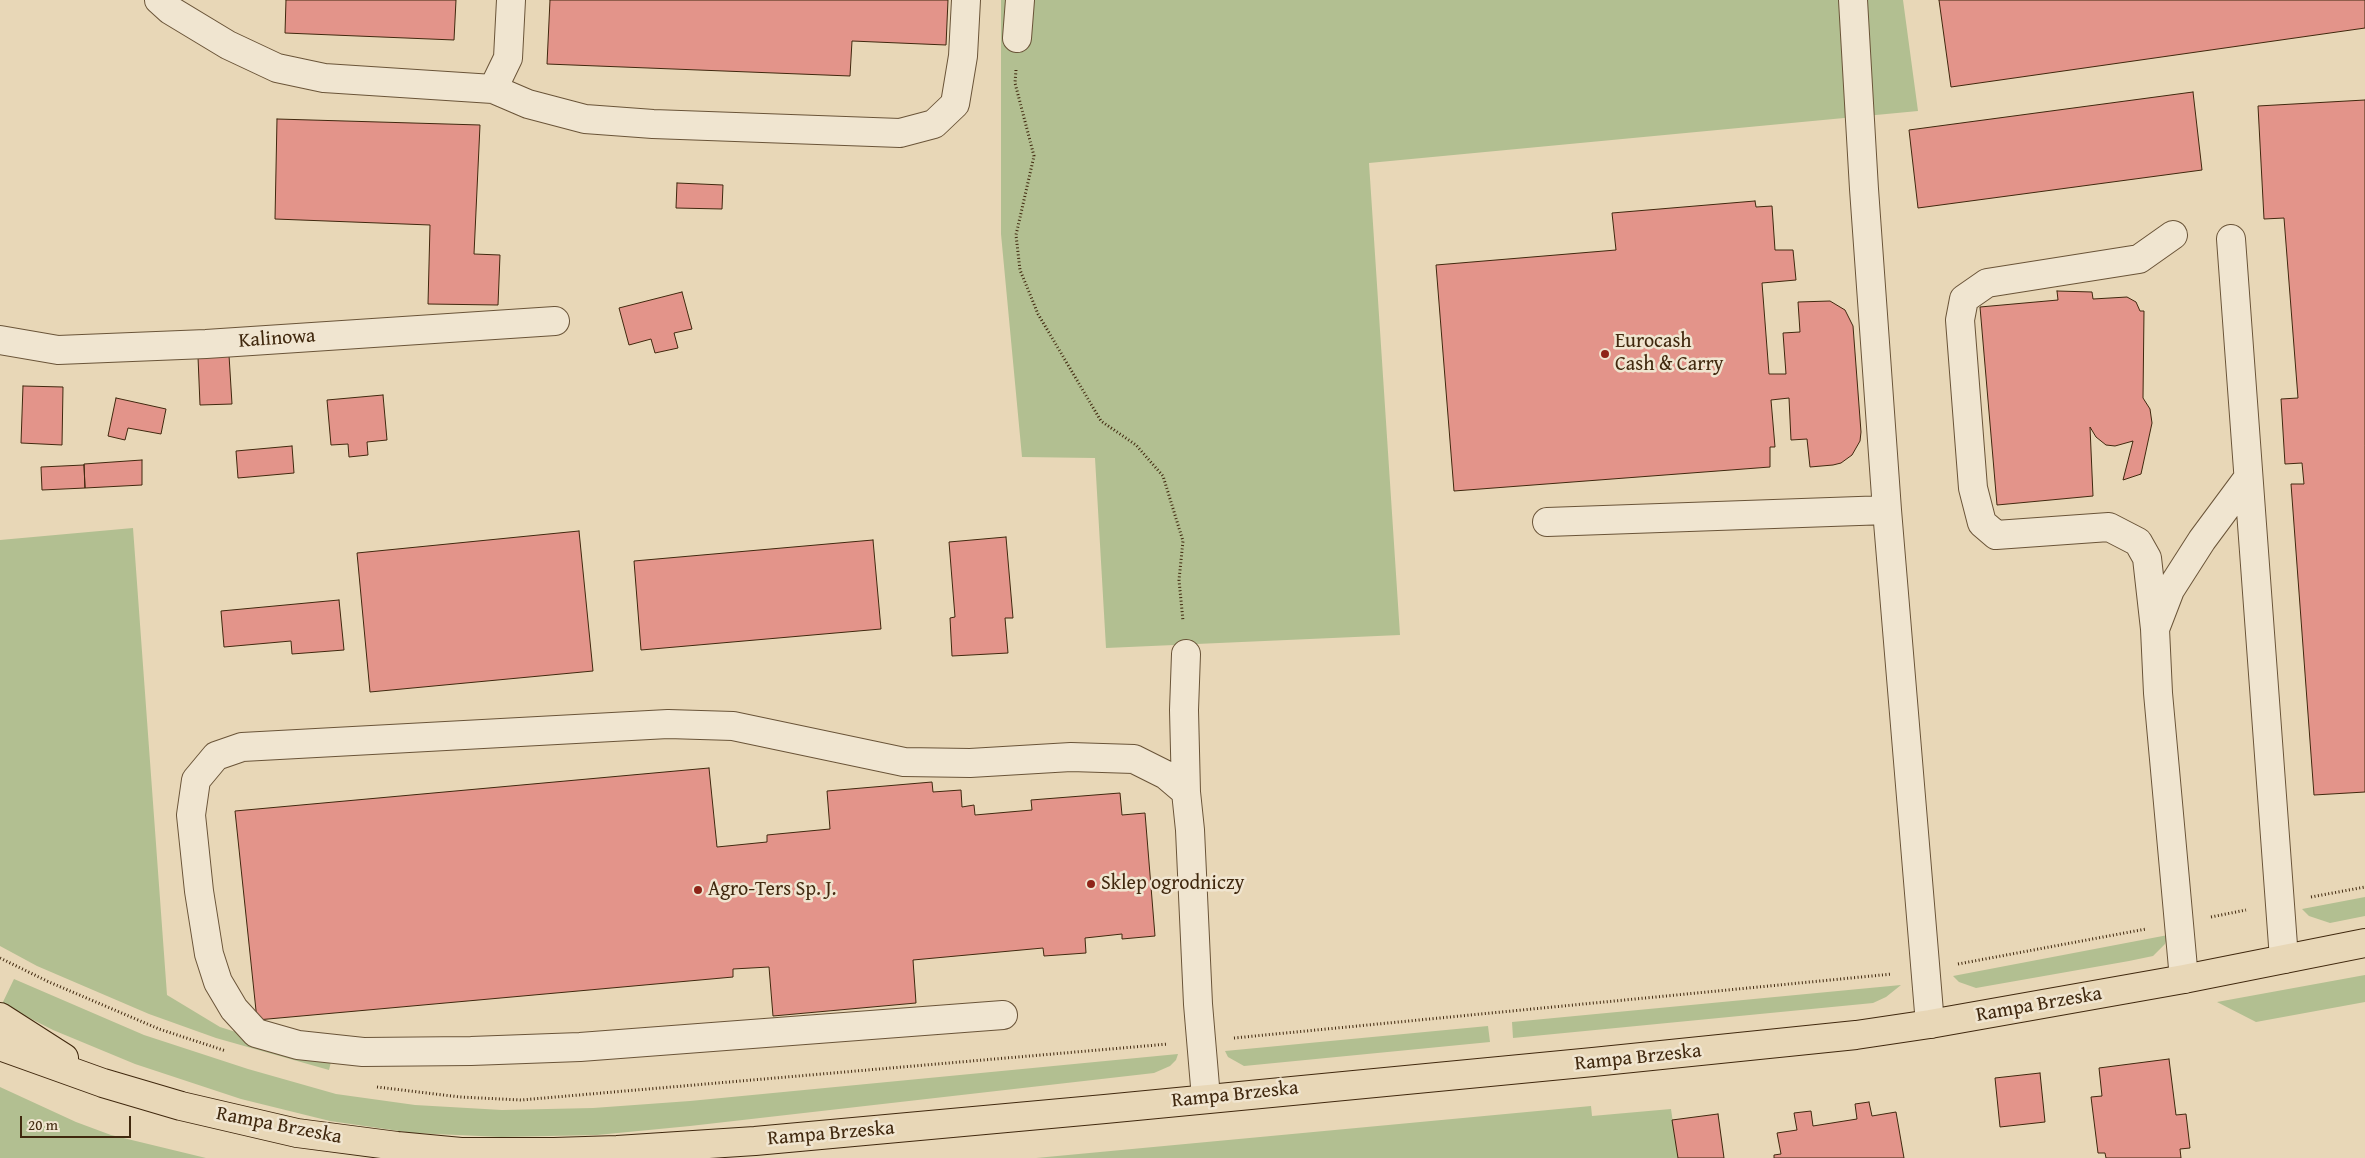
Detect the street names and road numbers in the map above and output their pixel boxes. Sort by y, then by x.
street label: Kalinowa [238,324,316,354]
street label: Rampa Brzeska [1974,982,2104,1028]
street label: Rampa Brzeska [1573,1039,1703,1077]
street label: Rampa Brzeska [1170,1076,1300,1114]
street label: Rampa Brzeska [214,1102,344,1150]
street label: Rampa Brzeska [767,1117,895,1151]

